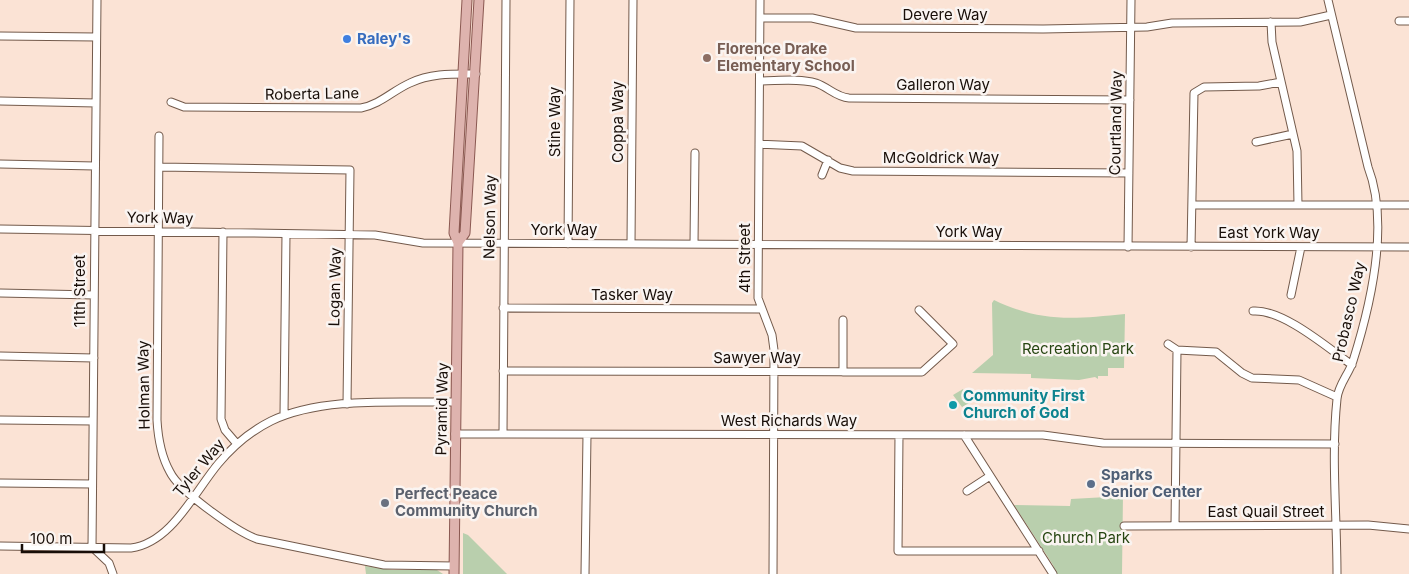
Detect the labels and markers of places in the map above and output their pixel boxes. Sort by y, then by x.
place label: Raley's [357,29,411,48]
marker: Raley's [341,33,353,45]
place label: Florence Drake Elementary School [717,39,855,75]
marker: Florence Drake Elementary School [701,52,713,64]
place label: Community First Church of God [963,386,1085,422]
marker: Community First Church of God [947,399,959,411]
place label: Sparks Senior Center [1101,465,1202,501]
marker: Sparks Senior Center [1085,478,1097,490]
place label: Perfect Peace Community Church [395,484,538,520]
marker: Perfect Peace Community Church [379,497,391,509]

